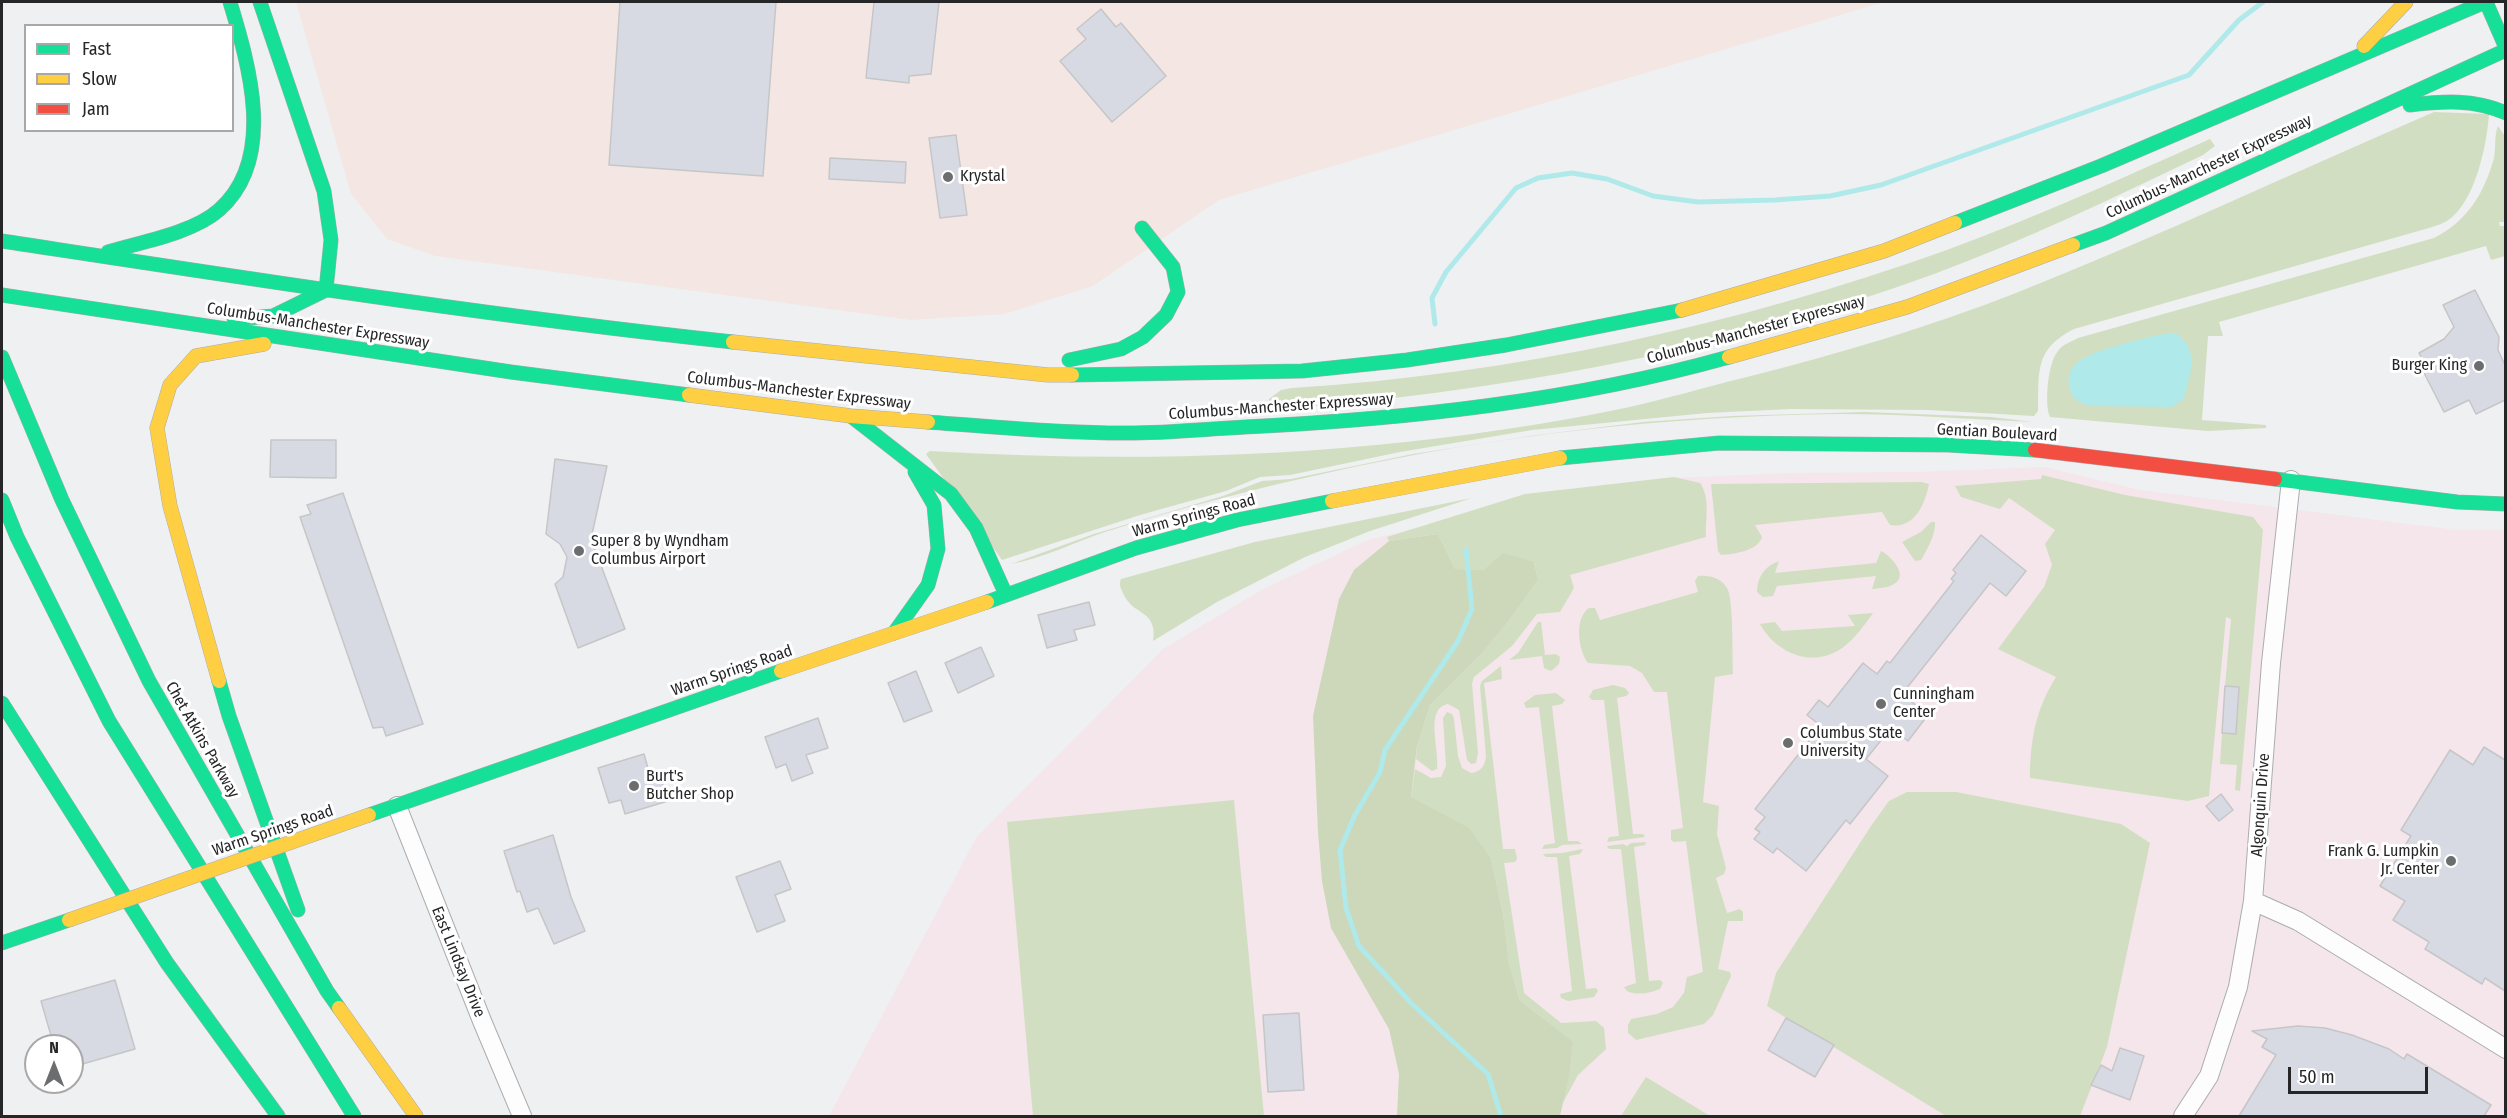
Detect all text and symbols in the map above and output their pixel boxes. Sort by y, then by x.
legend [24,24,234,132]
text: Fast [82,38,111,60]
text: Slow [82,68,117,90]
text: Jam [82,98,110,120]
street label: Columbus-Manchester Expressway [2103,111,2315,223]
place label: Krystal [960,167,1005,187]
marker: Krystal [941,170,955,184]
street label: Columbus-Manchester Expressway [1645,292,1867,368]
street label: Columbus-Manchester Expressway [205,299,431,353]
place label: Burger King [2392,356,2467,376]
marker: Burger King [2472,359,2486,373]
street label: Columbus-Manchester Expressway [686,368,912,414]
street label: Columbus-Manchester Expressway [1168,390,1394,424]
street label: Gentian Boulevard [1936,420,2058,446]
street label: Warm Springs Road [1130,490,1258,542]
place label: Super 8 by Wyndham Columbus Airport [591,532,729,570]
marker: Super 8 by Wyndham Columbus Airport [572,544,586,558]
street label: Warm Springs Road [669,641,795,701]
street label: Chet Atkins Parkway [161,679,243,801]
place label: Cunningham Center [1893,685,1975,723]
marker: Cunningham Center [1874,697,1888,711]
place label: Columbus State University [1800,724,1902,762]
marker: Columbus State University [1781,736,1795,750]
street label: Algonquin Drive [2248,753,2274,857]
place label: Burt's Butcher Shop [646,767,734,805]
marker: Burt's Butcher Shop [627,779,641,793]
street label: Warm Springs Road [210,801,336,861]
place label: Frank G. Lumpkin Jr. Center [2328,842,2439,880]
marker: Frank G. Lumpkin Jr. Center [2444,854,2458,868]
street label: East Lindsay Drive [427,904,489,1020]
north arrow [24,1034,84,1094]
text: N [49,1038,59,1057]
scale bar [2291,1055,2430,1093]
text: 50 m [2299,1066,2335,1088]

